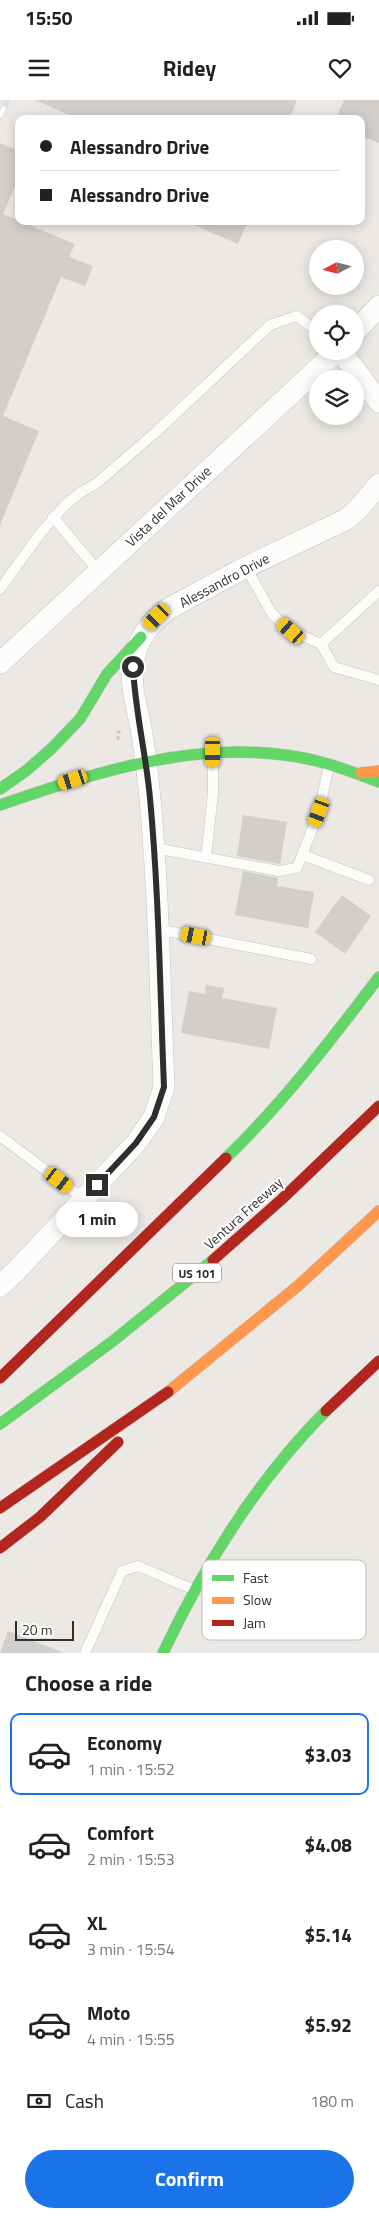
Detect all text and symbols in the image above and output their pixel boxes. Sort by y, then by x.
text: 15:50 [25,3,72,32]
text: Ridey [163,51,216,85]
icon: menu [25,54,53,82]
icon: heart [326,54,354,82]
text: Alessandro Drive [70,132,209,161]
text: Alessandro Drive [70,180,209,209]
north arrow [309,240,364,295]
map controls [309,240,364,425]
button: locate [309,305,364,360]
button: layers [309,370,364,425]
street label: Vista del Mar Drive [120,461,216,551]
street label: Alessandro Drive [175,547,273,613]
car [141,601,172,633]
car [274,615,307,647]
route start [122,656,144,678]
car [205,737,220,767]
car [56,768,89,792]
car [306,795,331,829]
car [179,926,212,946]
car [42,1165,75,1195]
street label: Ventura Freeway [199,1172,287,1254]
route end [86,1174,108,1196]
callout: 1 min [56,1202,138,1238]
text: 1 min [78,1207,116,1231]
road number: US 101 [173,1264,221,1282]
legend [202,1560,366,1640]
text: Fast [243,1567,268,1588]
text: Slow [243,1589,272,1610]
text: Jam [243,1612,266,1633]
scale bar [15,1618,74,1641]
text: 20 m [22,1619,52,1640]
text: Choose a ride [25,1666,152,1700]
text: Economy [87,1728,162,1757]
icon: car [27,1732,72,1777]
text: $3.03 [305,1740,352,1769]
text: 1 min · 15:52 [87,1757,175,1781]
text: Comfort [87,1818,154,1847]
icon: car [27,1822,72,1867]
text: $4.08 [305,1830,352,1859]
text: 2 min · 15:53 [87,1847,175,1871]
text: XL [87,1908,107,1937]
icon: car [27,1912,72,1957]
text: $5.14 [305,1920,352,1949]
text: 3 min · 15:54 [87,1937,175,1961]
text: Moto [87,1998,130,2027]
icon: car [27,2002,72,2047]
text: $5.92 [305,2010,352,2039]
text: 4 min · 15:55 [87,2027,175,2051]
text: Cash [65,2086,104,2115]
icon: cash [25,2087,53,2115]
text: 180 m [310,2089,354,2113]
button: Confirm [25,2150,354,2208]

